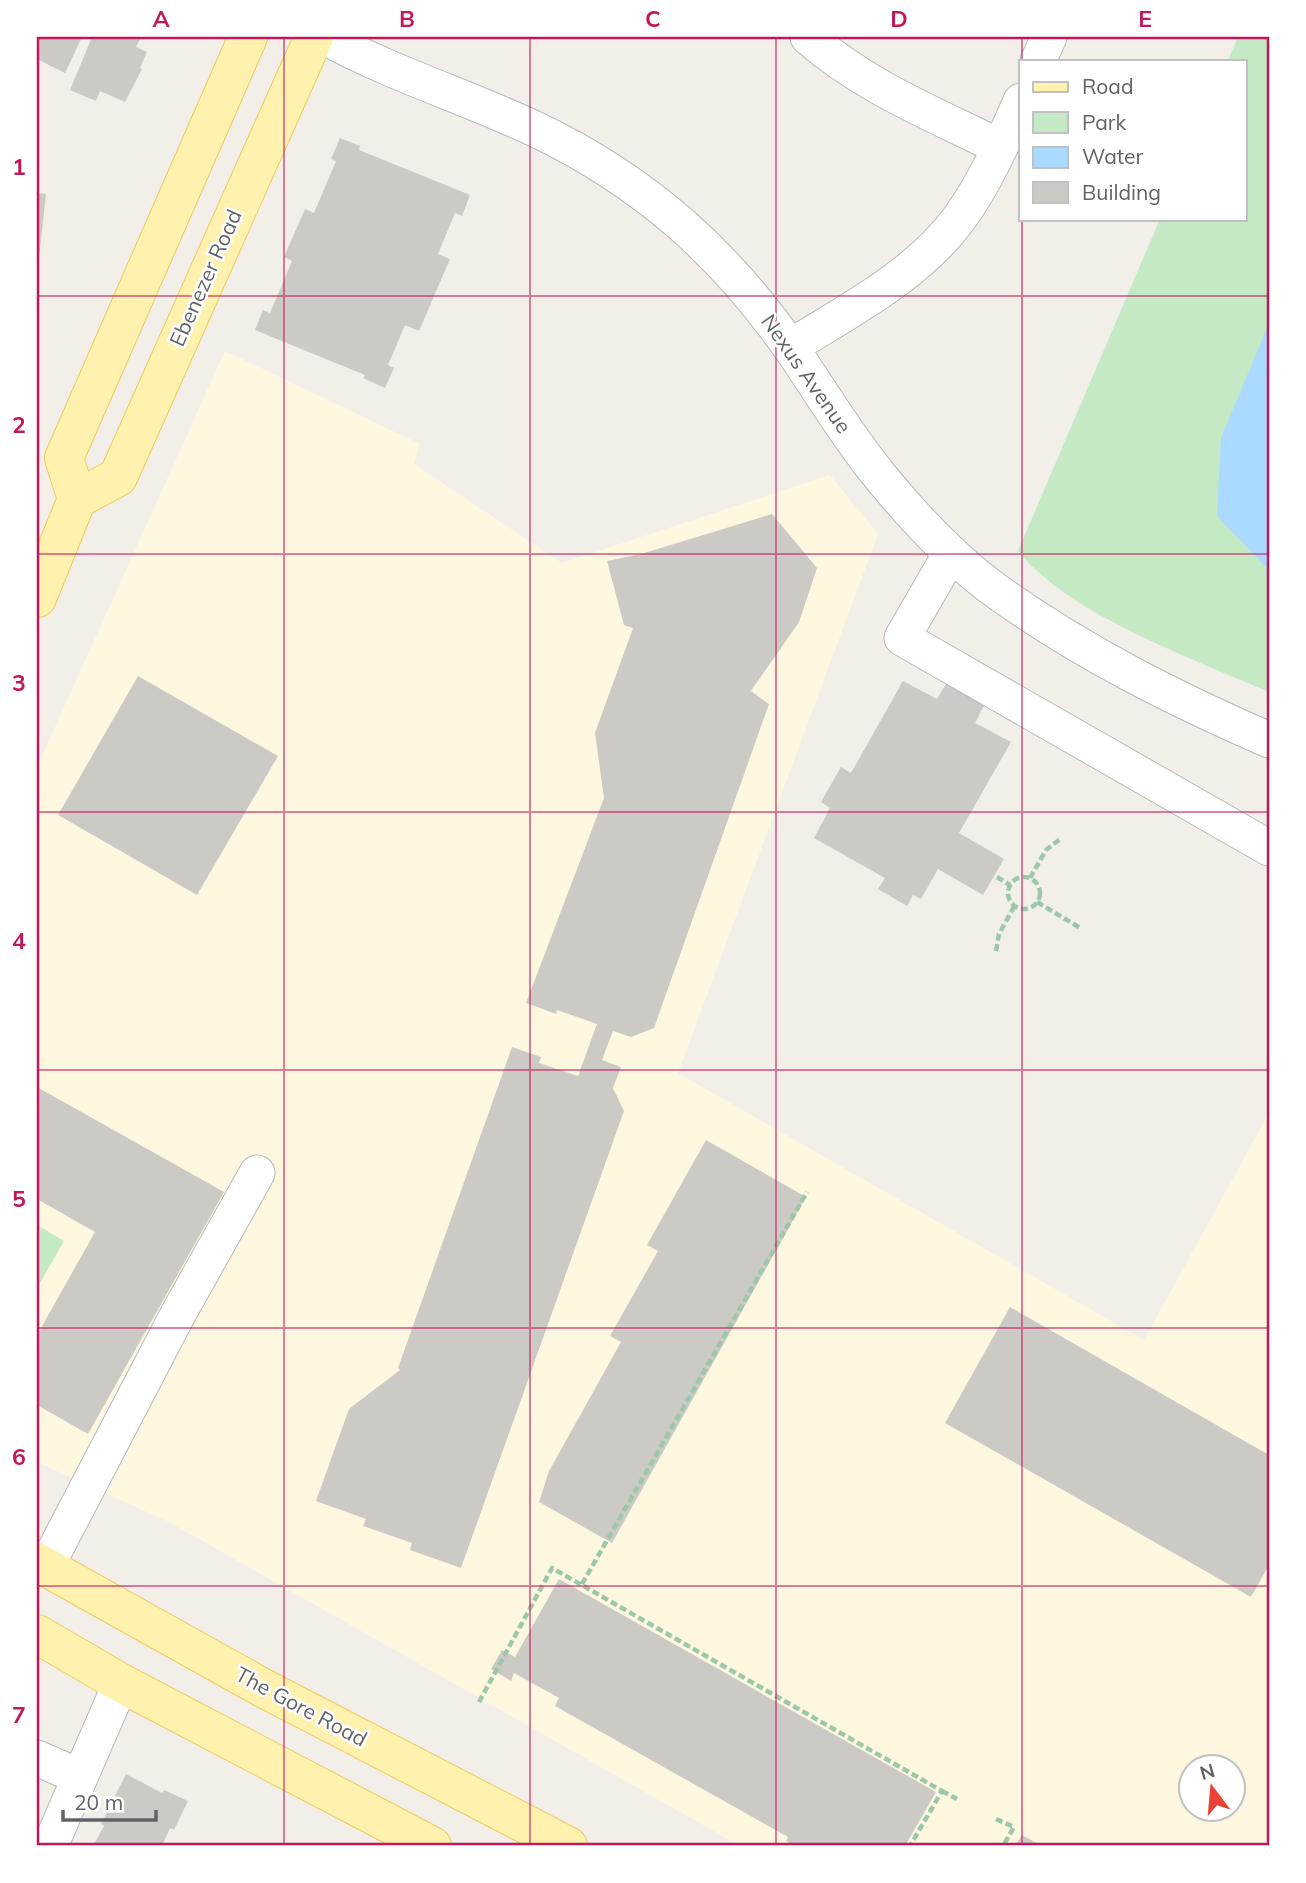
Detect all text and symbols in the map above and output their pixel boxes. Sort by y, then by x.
text: A [152,4,170,33]
text: B [399,4,415,33]
text: C [645,4,661,33]
text: D [890,4,908,33]
text: E [1138,4,1152,33]
legend [1019,60,1246,220]
text: Road [1082,73,1133,99]
text: Park [1082,109,1126,135]
text: Water [1082,143,1143,169]
text: 1 [12,152,26,181]
text: Building [1082,179,1161,205]
street label: Ebenezer Road [163,205,247,350]
street label: Nexus Avenue [756,309,857,438]
text: 2 [12,410,26,439]
text: 3 [12,668,26,697]
text: 4 [12,926,26,955]
text: 5 [12,1184,26,1213]
text: 6 [12,1442,26,1471]
street label: The Gore Road [231,1661,372,1752]
text: 7 [12,1700,26,1729]
north arrow [1176,1754,1246,1824]
text: N [1197,1758,1218,1785]
scale bar [63,1778,156,1822]
text: 20 m [74,1789,123,1815]

